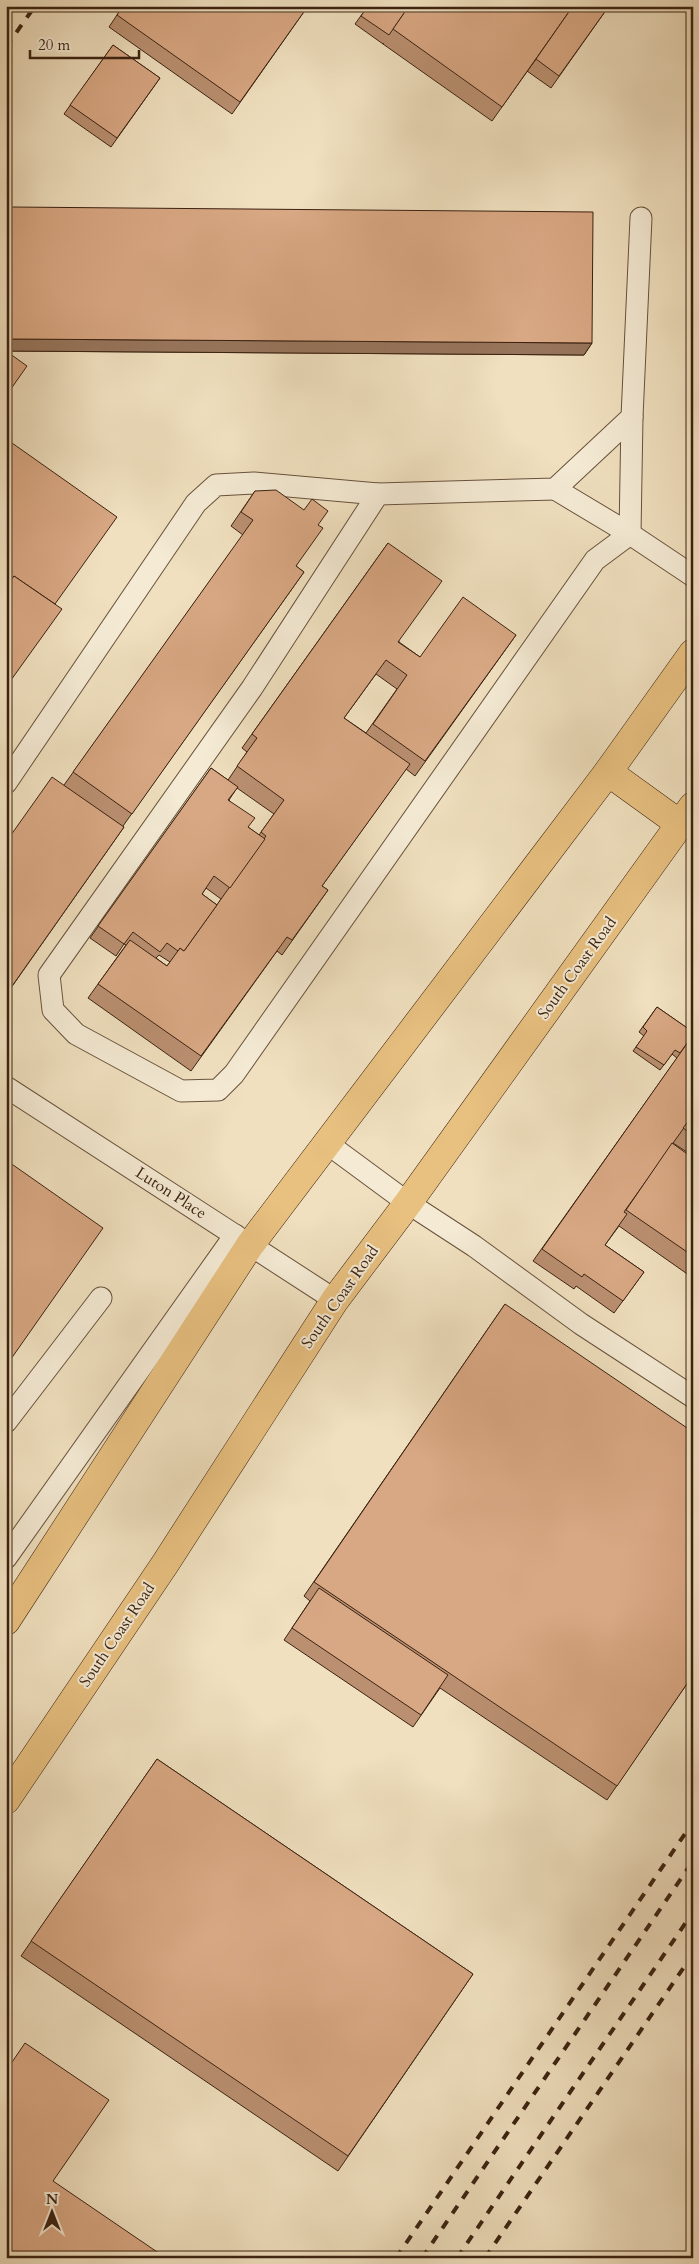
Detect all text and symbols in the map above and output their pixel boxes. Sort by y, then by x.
scale bar [30,28,139,60]
text: 20 m [38,35,70,55]
street label: South Coast Road [532,912,622,1024]
street label: Luton Place [131,1162,211,1224]
street label: South Coast Road [296,1241,384,1353]
street label: South Coast Road [74,1578,160,1691]
north arrow [28,2186,78,2236]
text: N [46,2190,58,2209]

